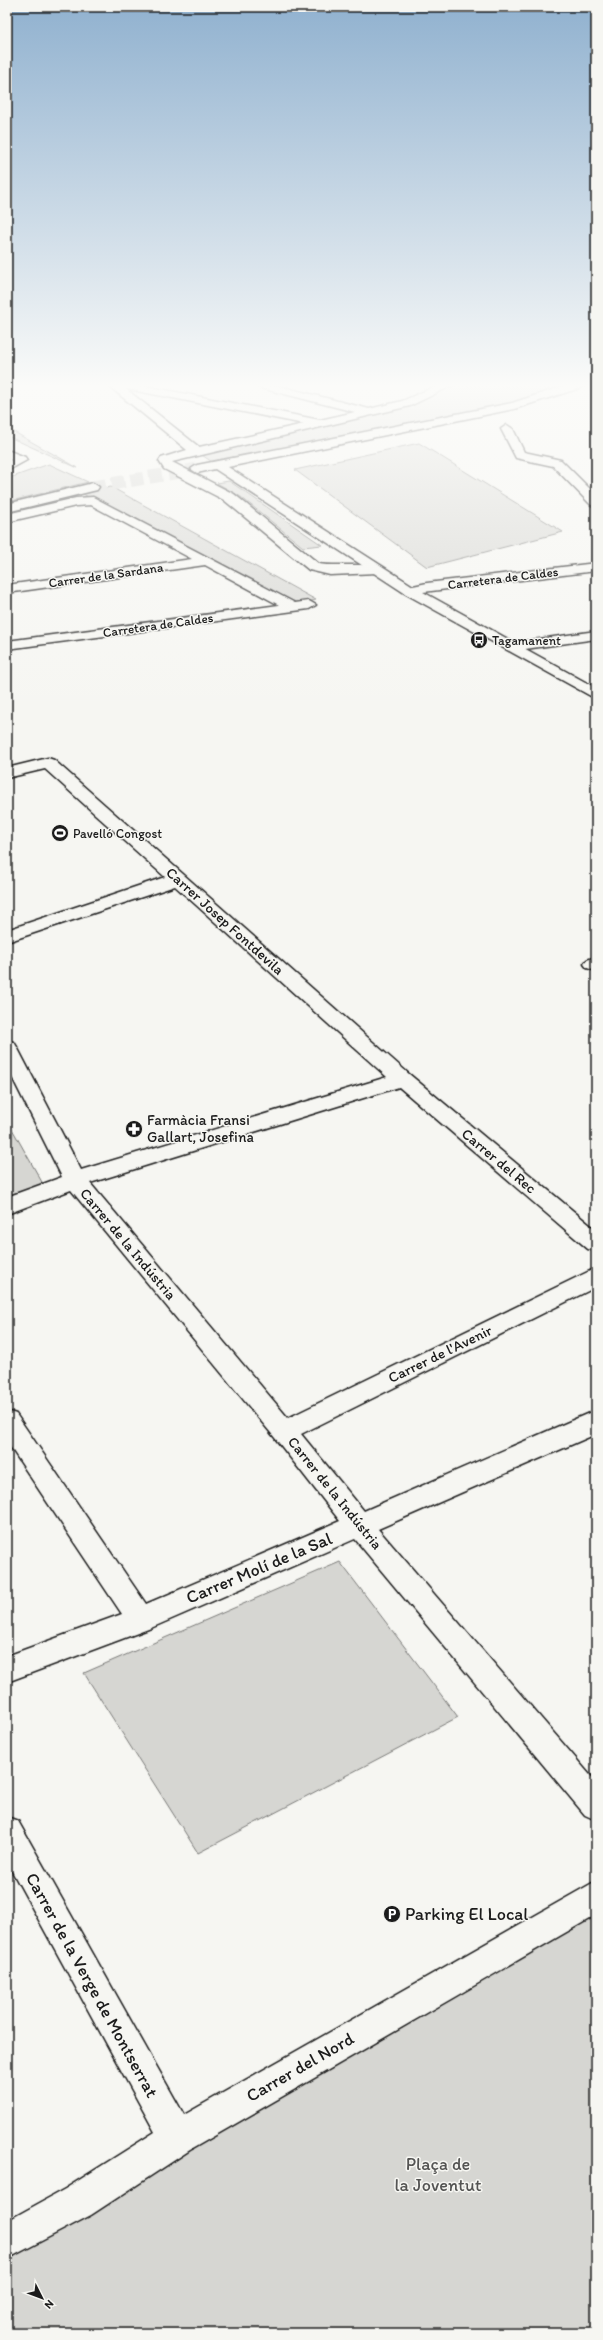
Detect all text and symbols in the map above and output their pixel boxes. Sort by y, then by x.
street label: Carrer de la Sardana [48,559,165,590]
street label: Carretera de Caldes [447,564,559,592]
street label: Carretera de Caldes [102,610,214,640]
bus stop icon: Tagamanent [469,630,489,650]
place label: Tagamanent [492,633,561,648]
sports icon: Pavelló Congost [50,823,70,843]
place label: Pavelló Congost [73,826,162,841]
street label: Carrer Josep Fontdevila [162,863,288,979]
place label: Farmàcia Fransi Gallart, Josefina [147,1111,254,1146]
pharmacy icon: Farmàcia Fransi Gallart, Josefina [124,1119,144,1139]
street label: Carrer del Rec [458,1125,540,1197]
street label: Carrer de la Indústria [76,1185,180,1304]
street label: Carrer de l'Avenir [385,1321,495,1387]
street label: Carrer de la Indústria [284,1433,386,1554]
street label: Carrer Molí de la Sal [183,1527,335,1609]
street label: Carrer de la Verge de Montserrat [21,1869,163,2102]
place label: Parking El Local [405,1903,528,1925]
parking icon: Parking El Local [382,1904,402,1924]
street label: Carrer del Nord [242,2027,358,2107]
park label: Plaça de la Joventut [394,2153,482,2196]
north arrow [22,2278,62,2318]
text: N [42,2297,56,2311]

